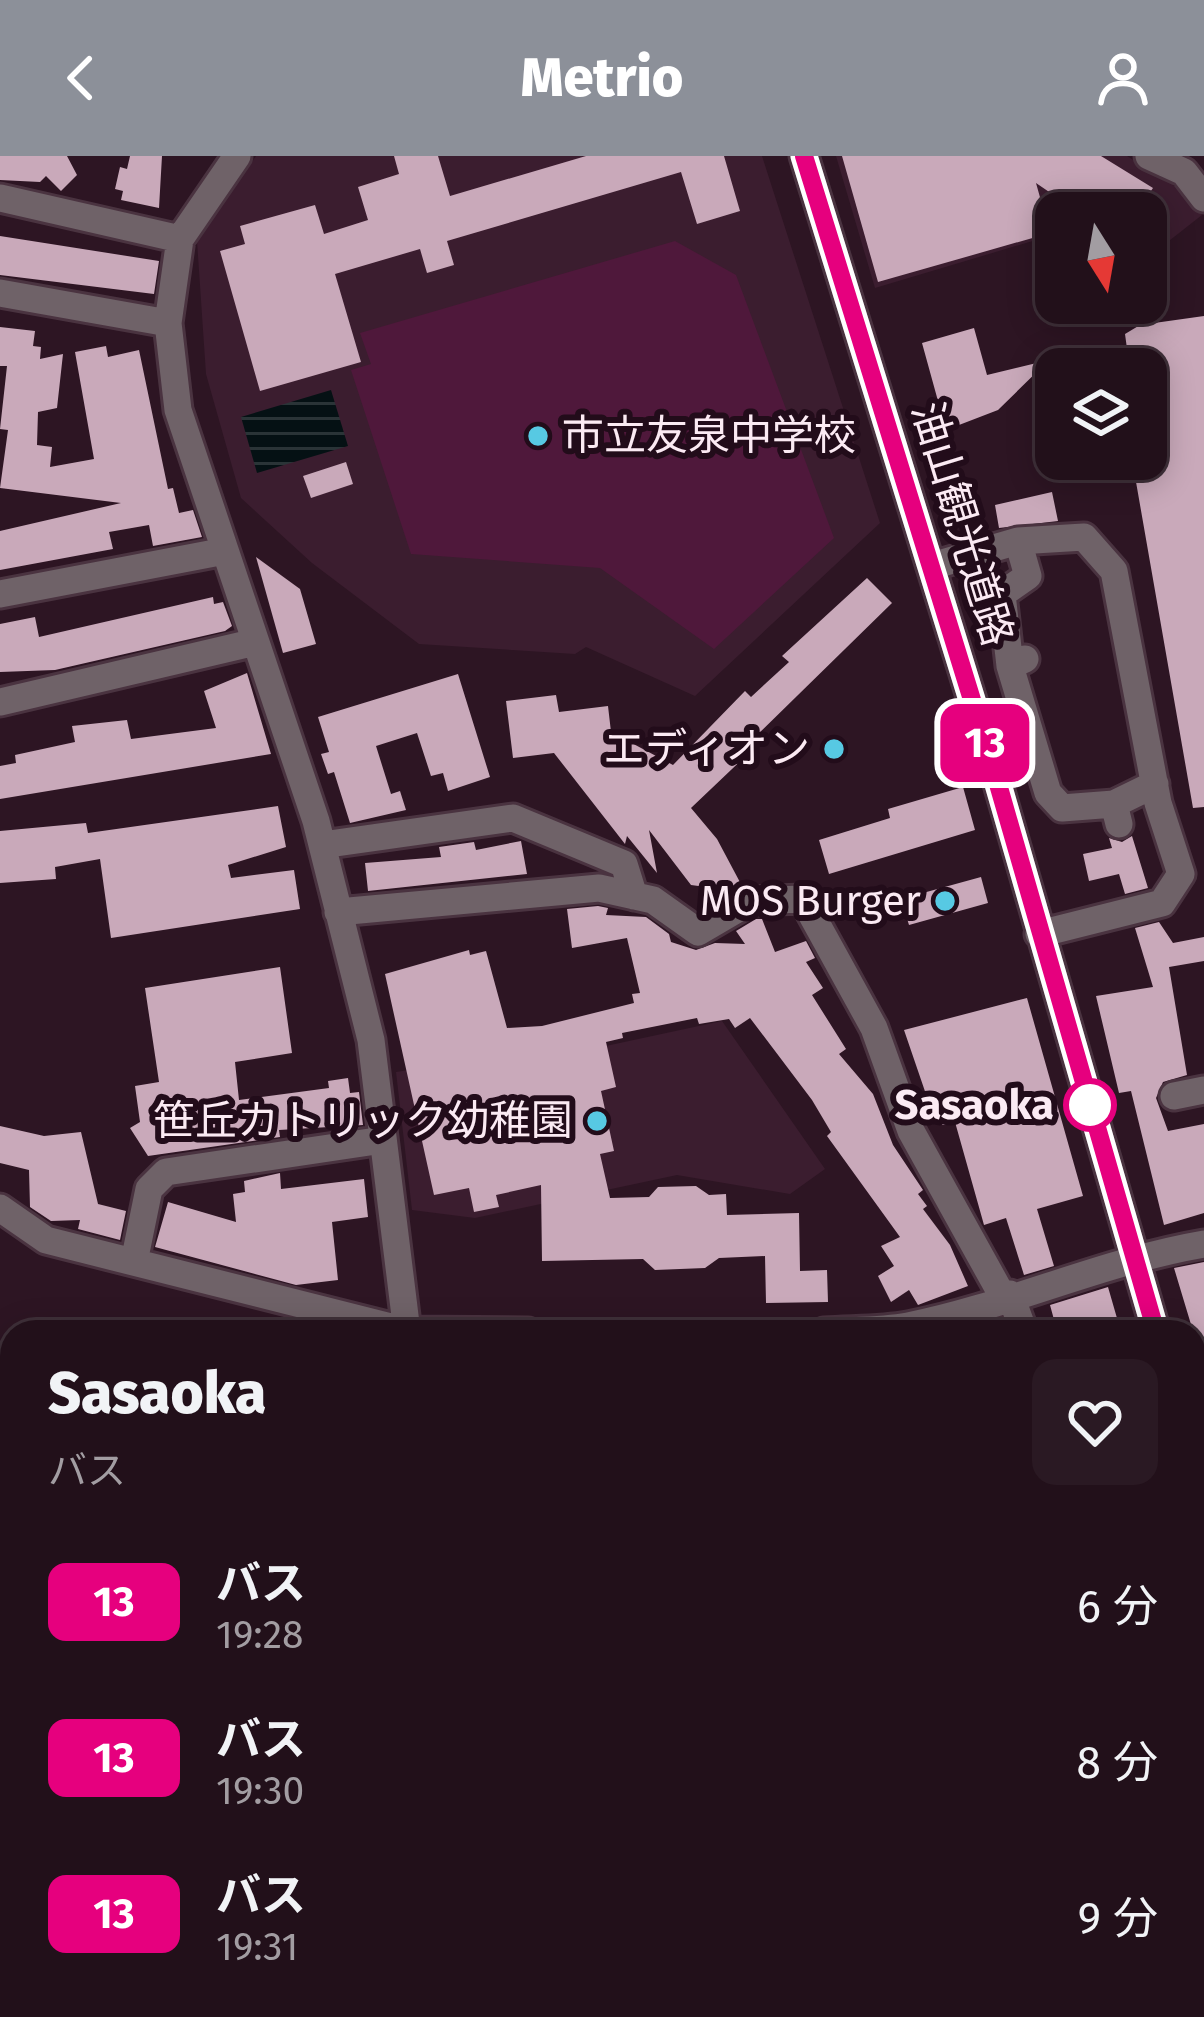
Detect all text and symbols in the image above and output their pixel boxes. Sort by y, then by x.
icon: back [48,45,114,111]
icon: person [1090,45,1156,111]
text: Metrio [521,46,683,110]
north arrow [1035,192,1167,324]
map controls [1035,192,1167,480]
button: layers [1035,348,1167,480]
street label: 油山観光道路 [901,396,1023,652]
place label: 市立友泉中学校 [562,411,856,461]
marker: 市立友泉中学校 [525,423,551,449]
line badge: 13 [931,704,1039,782]
text: 13 [964,718,1006,768]
place label: エディオン [603,724,810,774]
marker: エディオン [821,736,847,762]
place label: MOS Burger [700,876,921,926]
marker: MOS Burger [932,888,958,914]
place label: Sasaoka [894,1080,1054,1130]
marker: Sasaoka [1065,1080,1115,1130]
place label: 笹丘カトリック幼稚園 [153,1096,573,1146]
marker: 笹丘カトリック幼稚園 [584,1108,610,1134]
button: heart [1032,1359,1158,1485]
text: Sasaoka [48,1360,266,1428]
text: バス [48,1448,126,1494]
text: バス [216,1557,306,1611]
text: 13 [93,1577,135,1627]
text: 6 分 [1077,1580,1158,1634]
text: 19:28 [216,1612,304,1658]
text: バス [216,1713,306,1767]
text: 13 [93,1733,135,1783]
text: 8 分 [1076,1736,1158,1790]
text: 19:30 [216,1768,304,1814]
text: バス [216,1869,306,1923]
text: 13 [93,1889,135,1939]
text: 9 分 [1077,1892,1158,1946]
text: 19:31 [216,1924,298,1970]

